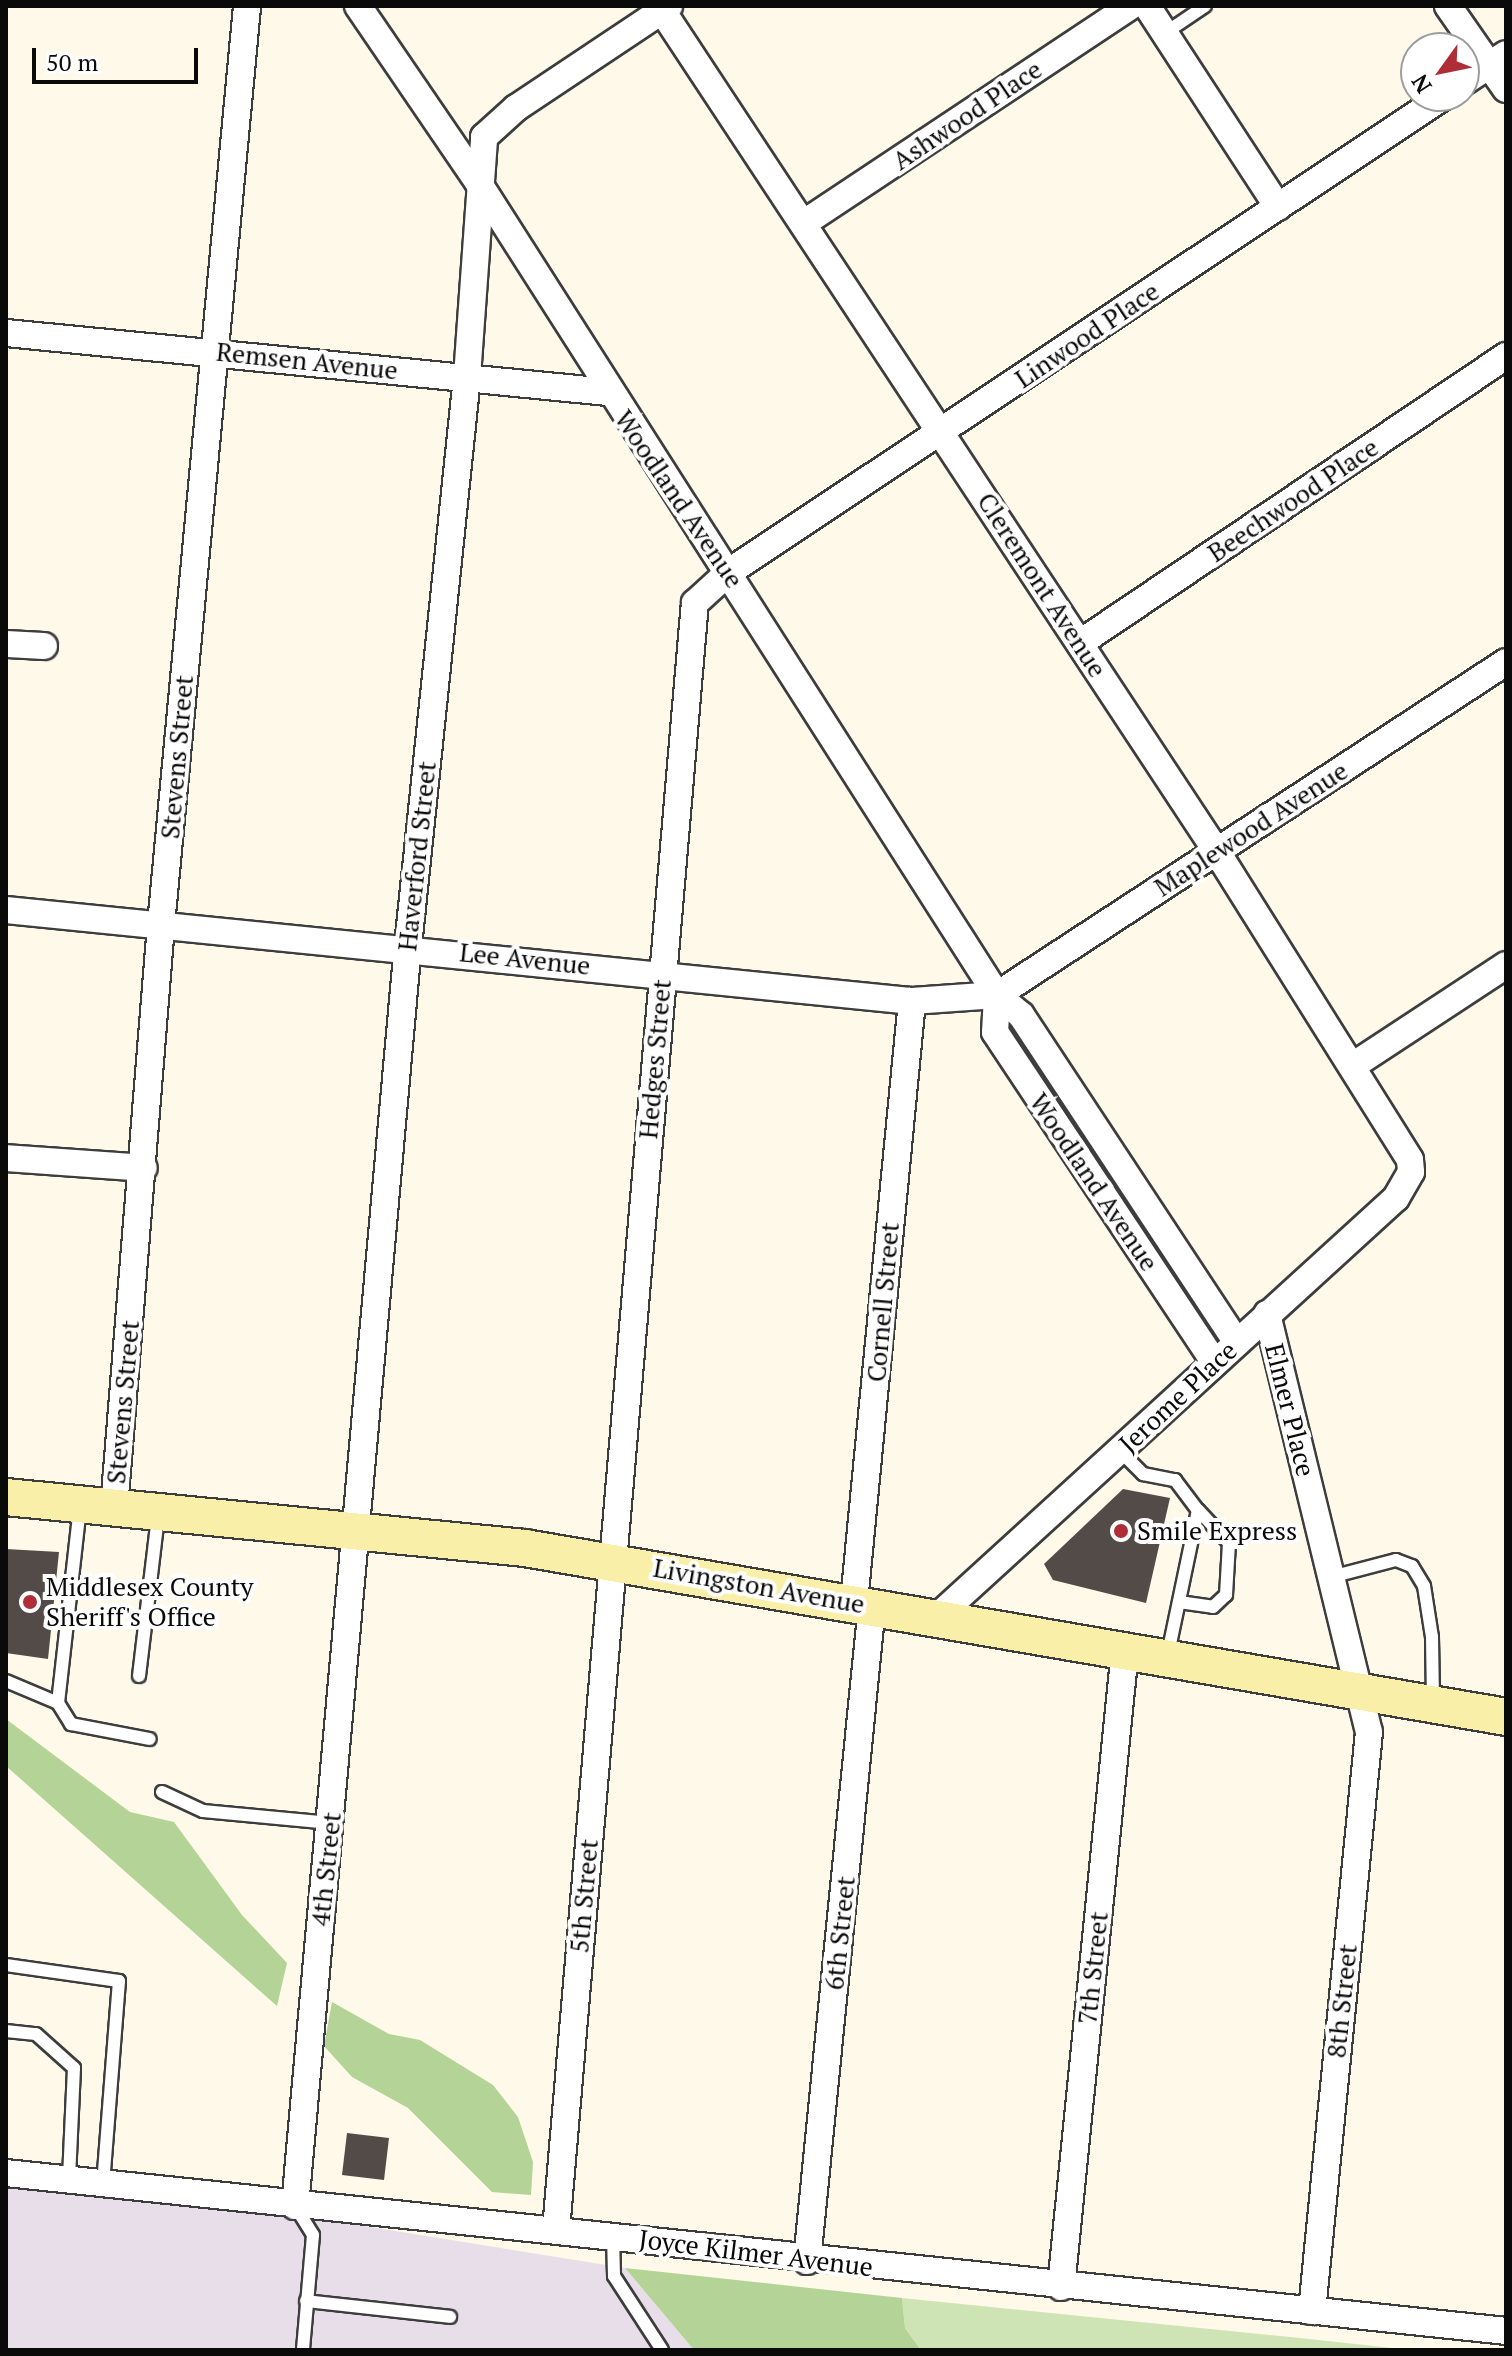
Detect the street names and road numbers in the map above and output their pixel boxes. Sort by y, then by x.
street label: Ashwood Place [886,54,1048,176]
street label: Linwood Place [1009,275,1165,395]
street label: Remsen Avenue [214,336,400,386]
street label: Woodland Avenue [608,404,750,594]
street label: Beechwood Place [1202,431,1384,569]
street label: Cleremont Avenue [971,487,1113,683]
street label: Stevens Street [154,674,200,840]
street label: Maplewood Avenue [1148,755,1354,903]
street label: Haverford Street [392,760,442,952]
street label: Lee Avenue [458,937,592,981]
street label: Hedges Street [632,978,678,1140]
street label: Woodland Avenue [1023,1087,1165,1277]
street label: Cornell Street [860,1221,906,1383]
street label: Stevens Street [100,1319,146,1485]
street label: Jerome Place [1113,1335,1243,1459]
street label: Elmer Place [1258,1340,1322,1480]
street label: Livingston Avenue [651,1552,867,1620]
street label: 4th Street [305,1810,347,1928]
street label: 5th Street [563,1838,605,1954]
street label: 6th Street [819,1874,861,1992]
street label: 7th Street [1072,1910,1114,2026]
street label: 8th Street [1321,1942,1363,2060]
street label: Joyce Kilmer Avenue [637,2223,875,2283]

